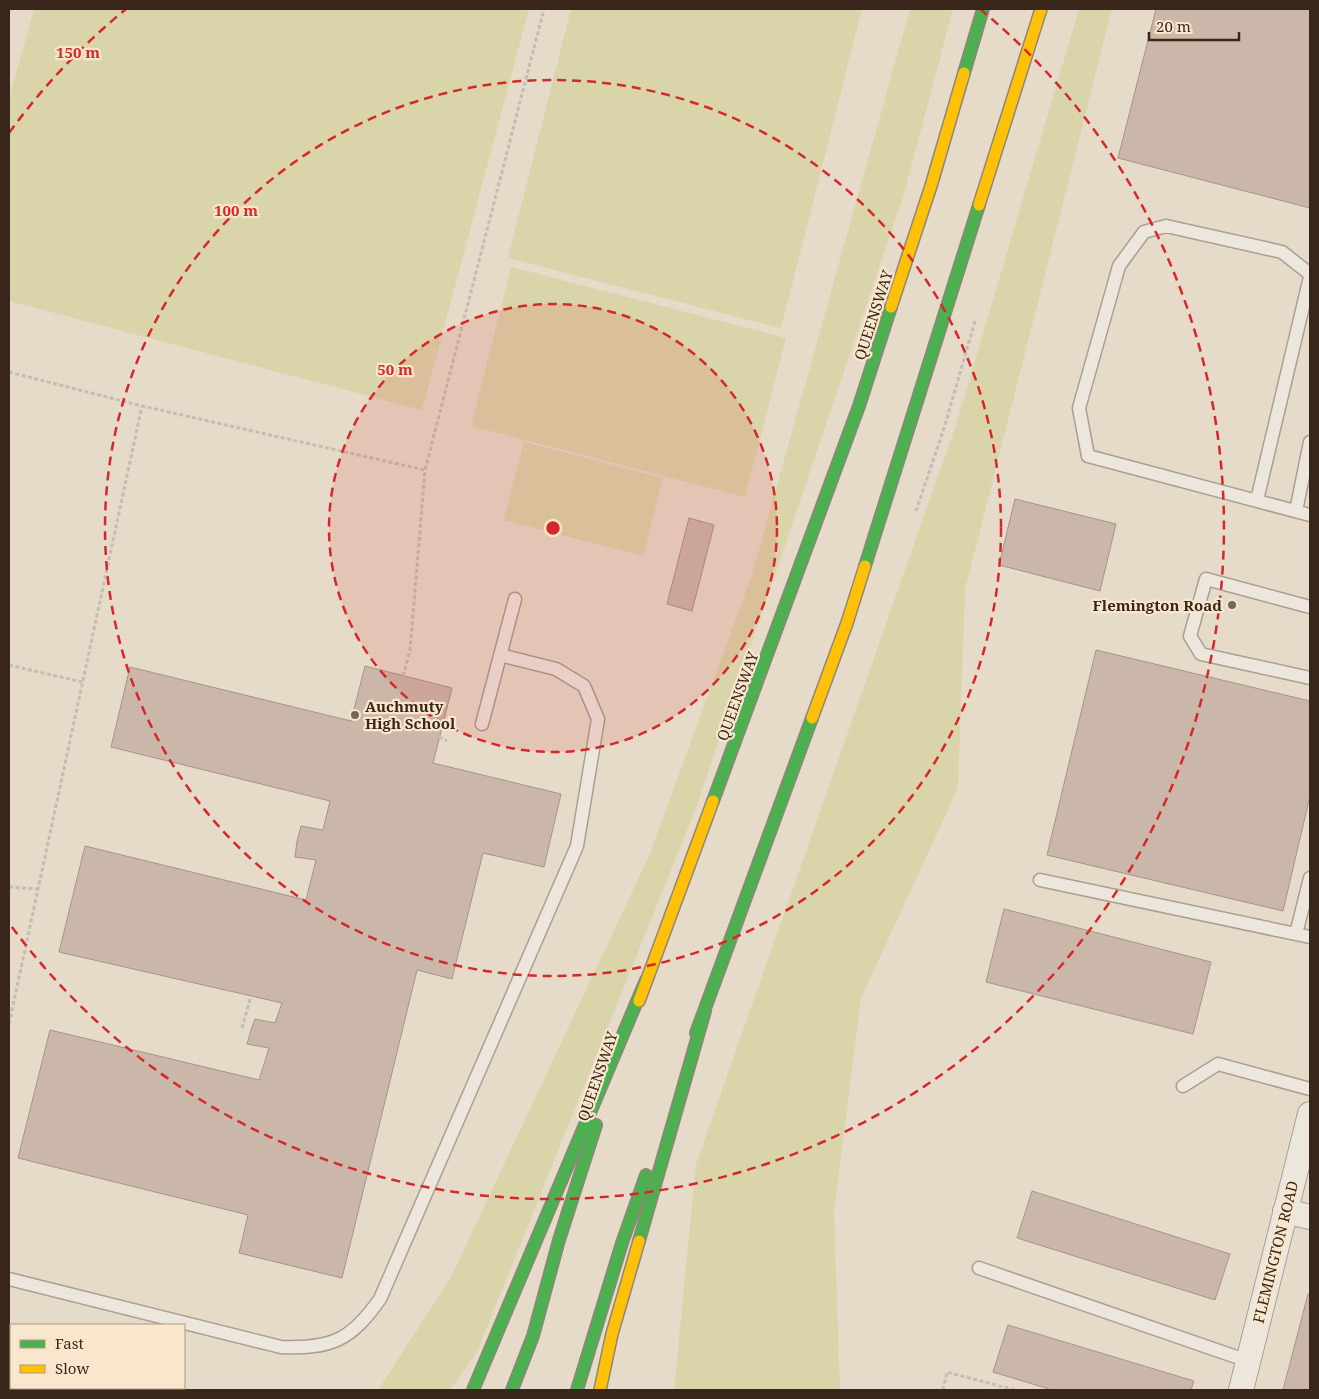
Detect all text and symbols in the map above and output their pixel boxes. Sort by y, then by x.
scale bar [1149,10,1239,42]
text: 20 m [1156,16,1191,36]
text: 150 m [56,42,100,62]
text: 100 m [214,200,258,220]
street label: QUEENSWAY [849,267,897,363]
text: 50 m [377,359,413,379]
centre of rings [544,519,562,537]
place label: Flemington Road [1093,595,1222,615]
marker: Flemington Road [1226,599,1238,611]
street label: QUEENSWAY [712,648,763,743]
place label: Auchmuty High School [365,696,456,733]
marker: Auchmuty High School [349,709,361,721]
street label: QUEENSWAY [572,1028,622,1123]
street label: FLEMINGTON ROAD [1248,1179,1302,1325]
legend [10,1324,185,1389]
text: Fast [55,1333,84,1353]
text: Slow [55,1358,89,1378]

